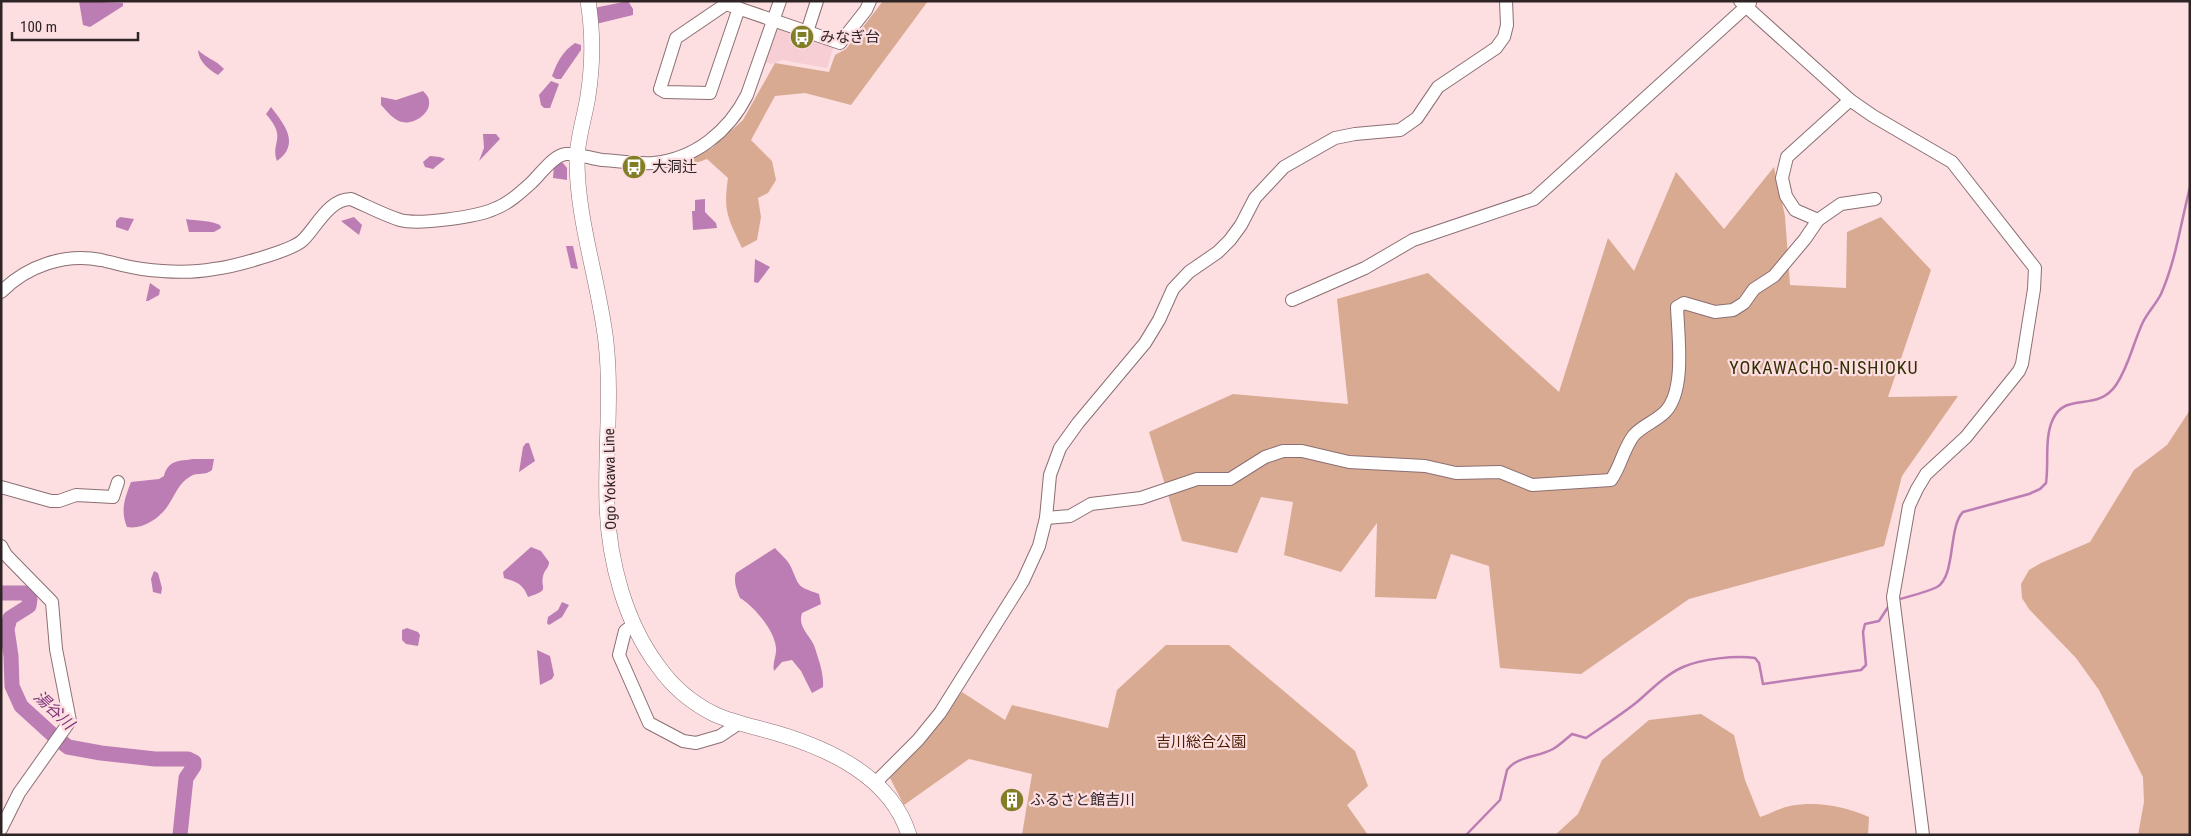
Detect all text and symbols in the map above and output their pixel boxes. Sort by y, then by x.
scale bar [12,10,139,42]
text: 100 m [20,18,57,36]
bus stop icon: みなぎ台 [789,24,815,50]
place label: みなぎ台 [820,28,880,46]
bus stop icon: 大洞辻 [621,154,647,180]
place label: 大洞辻 [652,158,697,176]
district label: YOKAWACHO-NISHIOKU [1729,357,1919,378]
street label: Ogo Yokawa Line [600,428,620,530]
water label: 湯谷川 [30,687,79,735]
park label: 吉川総合公園 [1156,733,1246,751]
building icon: ふるさと館吉川 [999,787,1025,813]
place label: ふるさと館吉川 [1030,791,1135,809]

